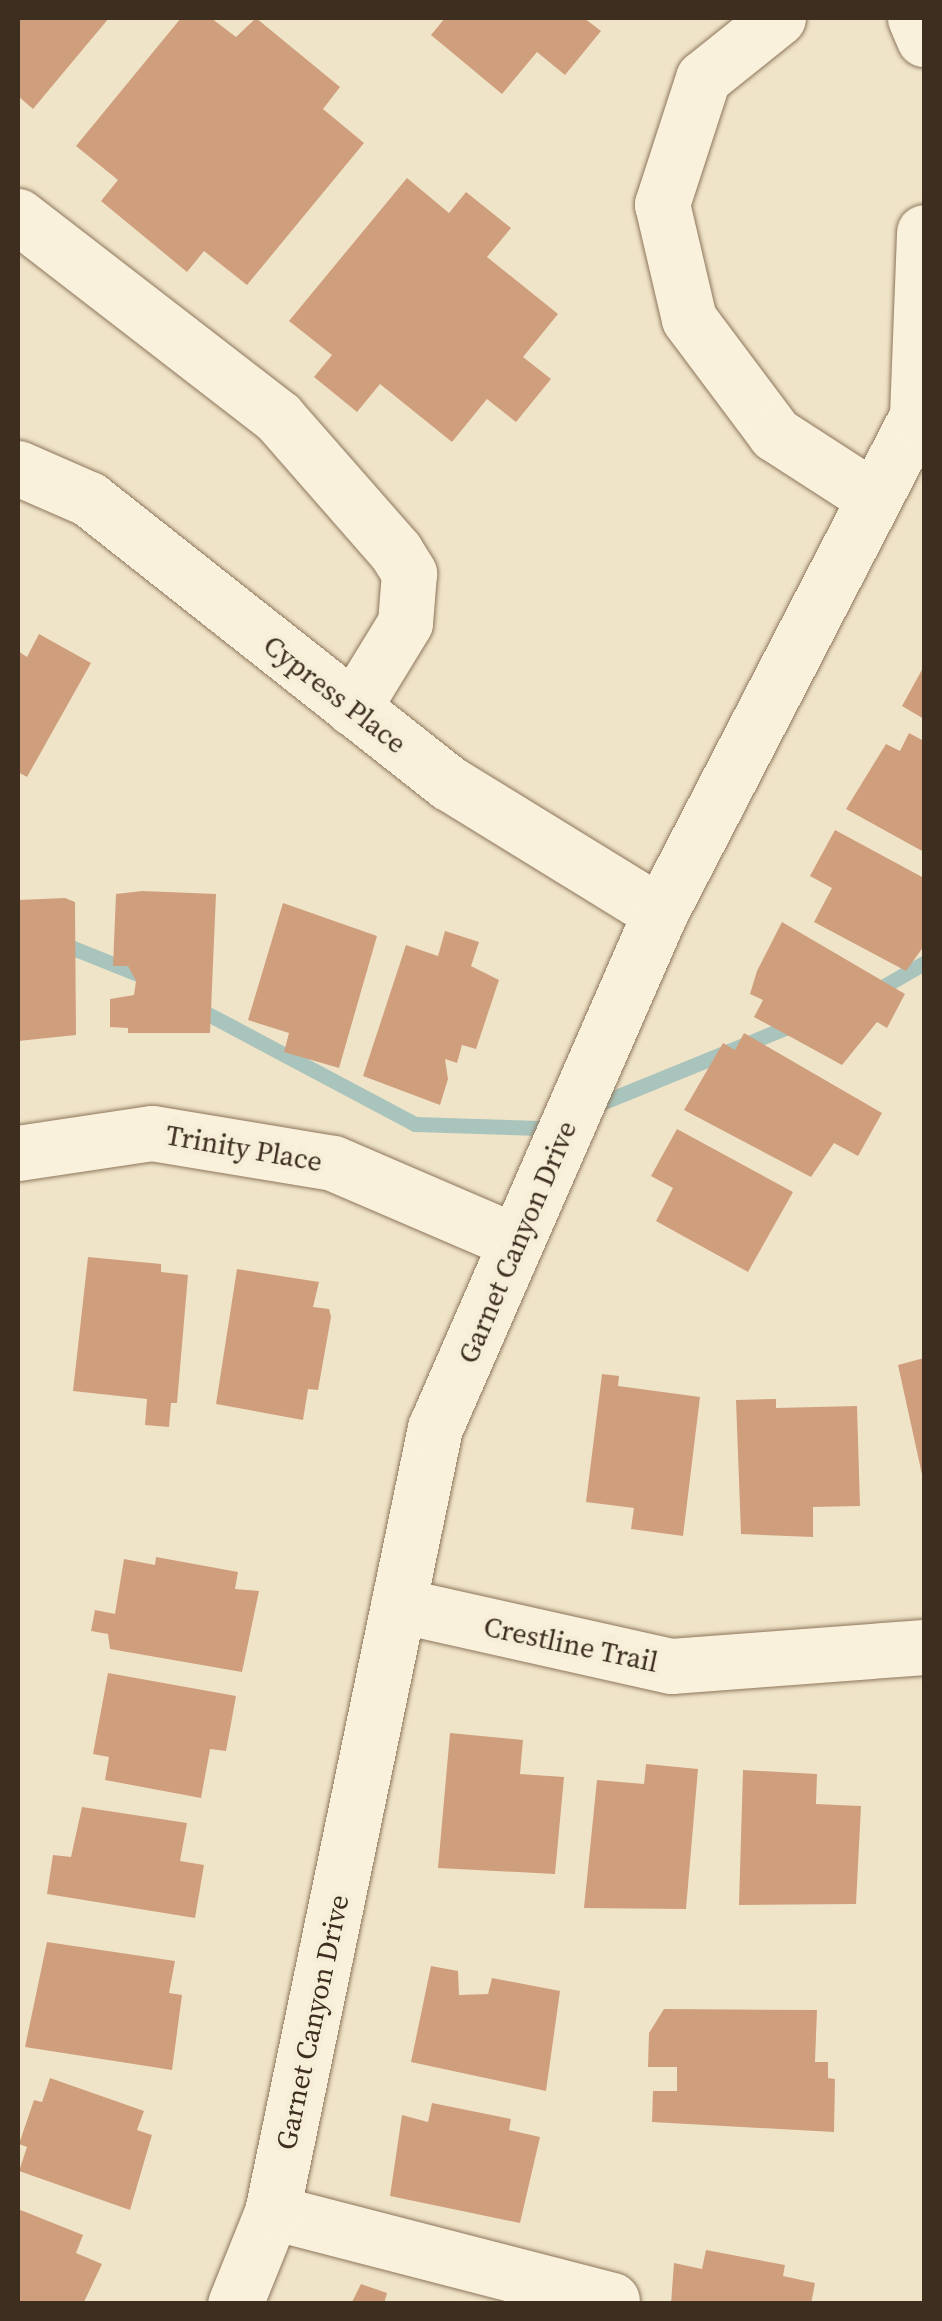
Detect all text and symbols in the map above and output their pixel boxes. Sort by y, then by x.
street label: Cypress Place [257,628,413,760]
street label: Garnet Canyon Drive [451,1116,583,1368]
street label: Trinity Place [163,1118,325,1178]
street label: Crestline Trail [481,1609,661,1679]
street label: Garnet Canyon Drive [269,1891,355,2153]

